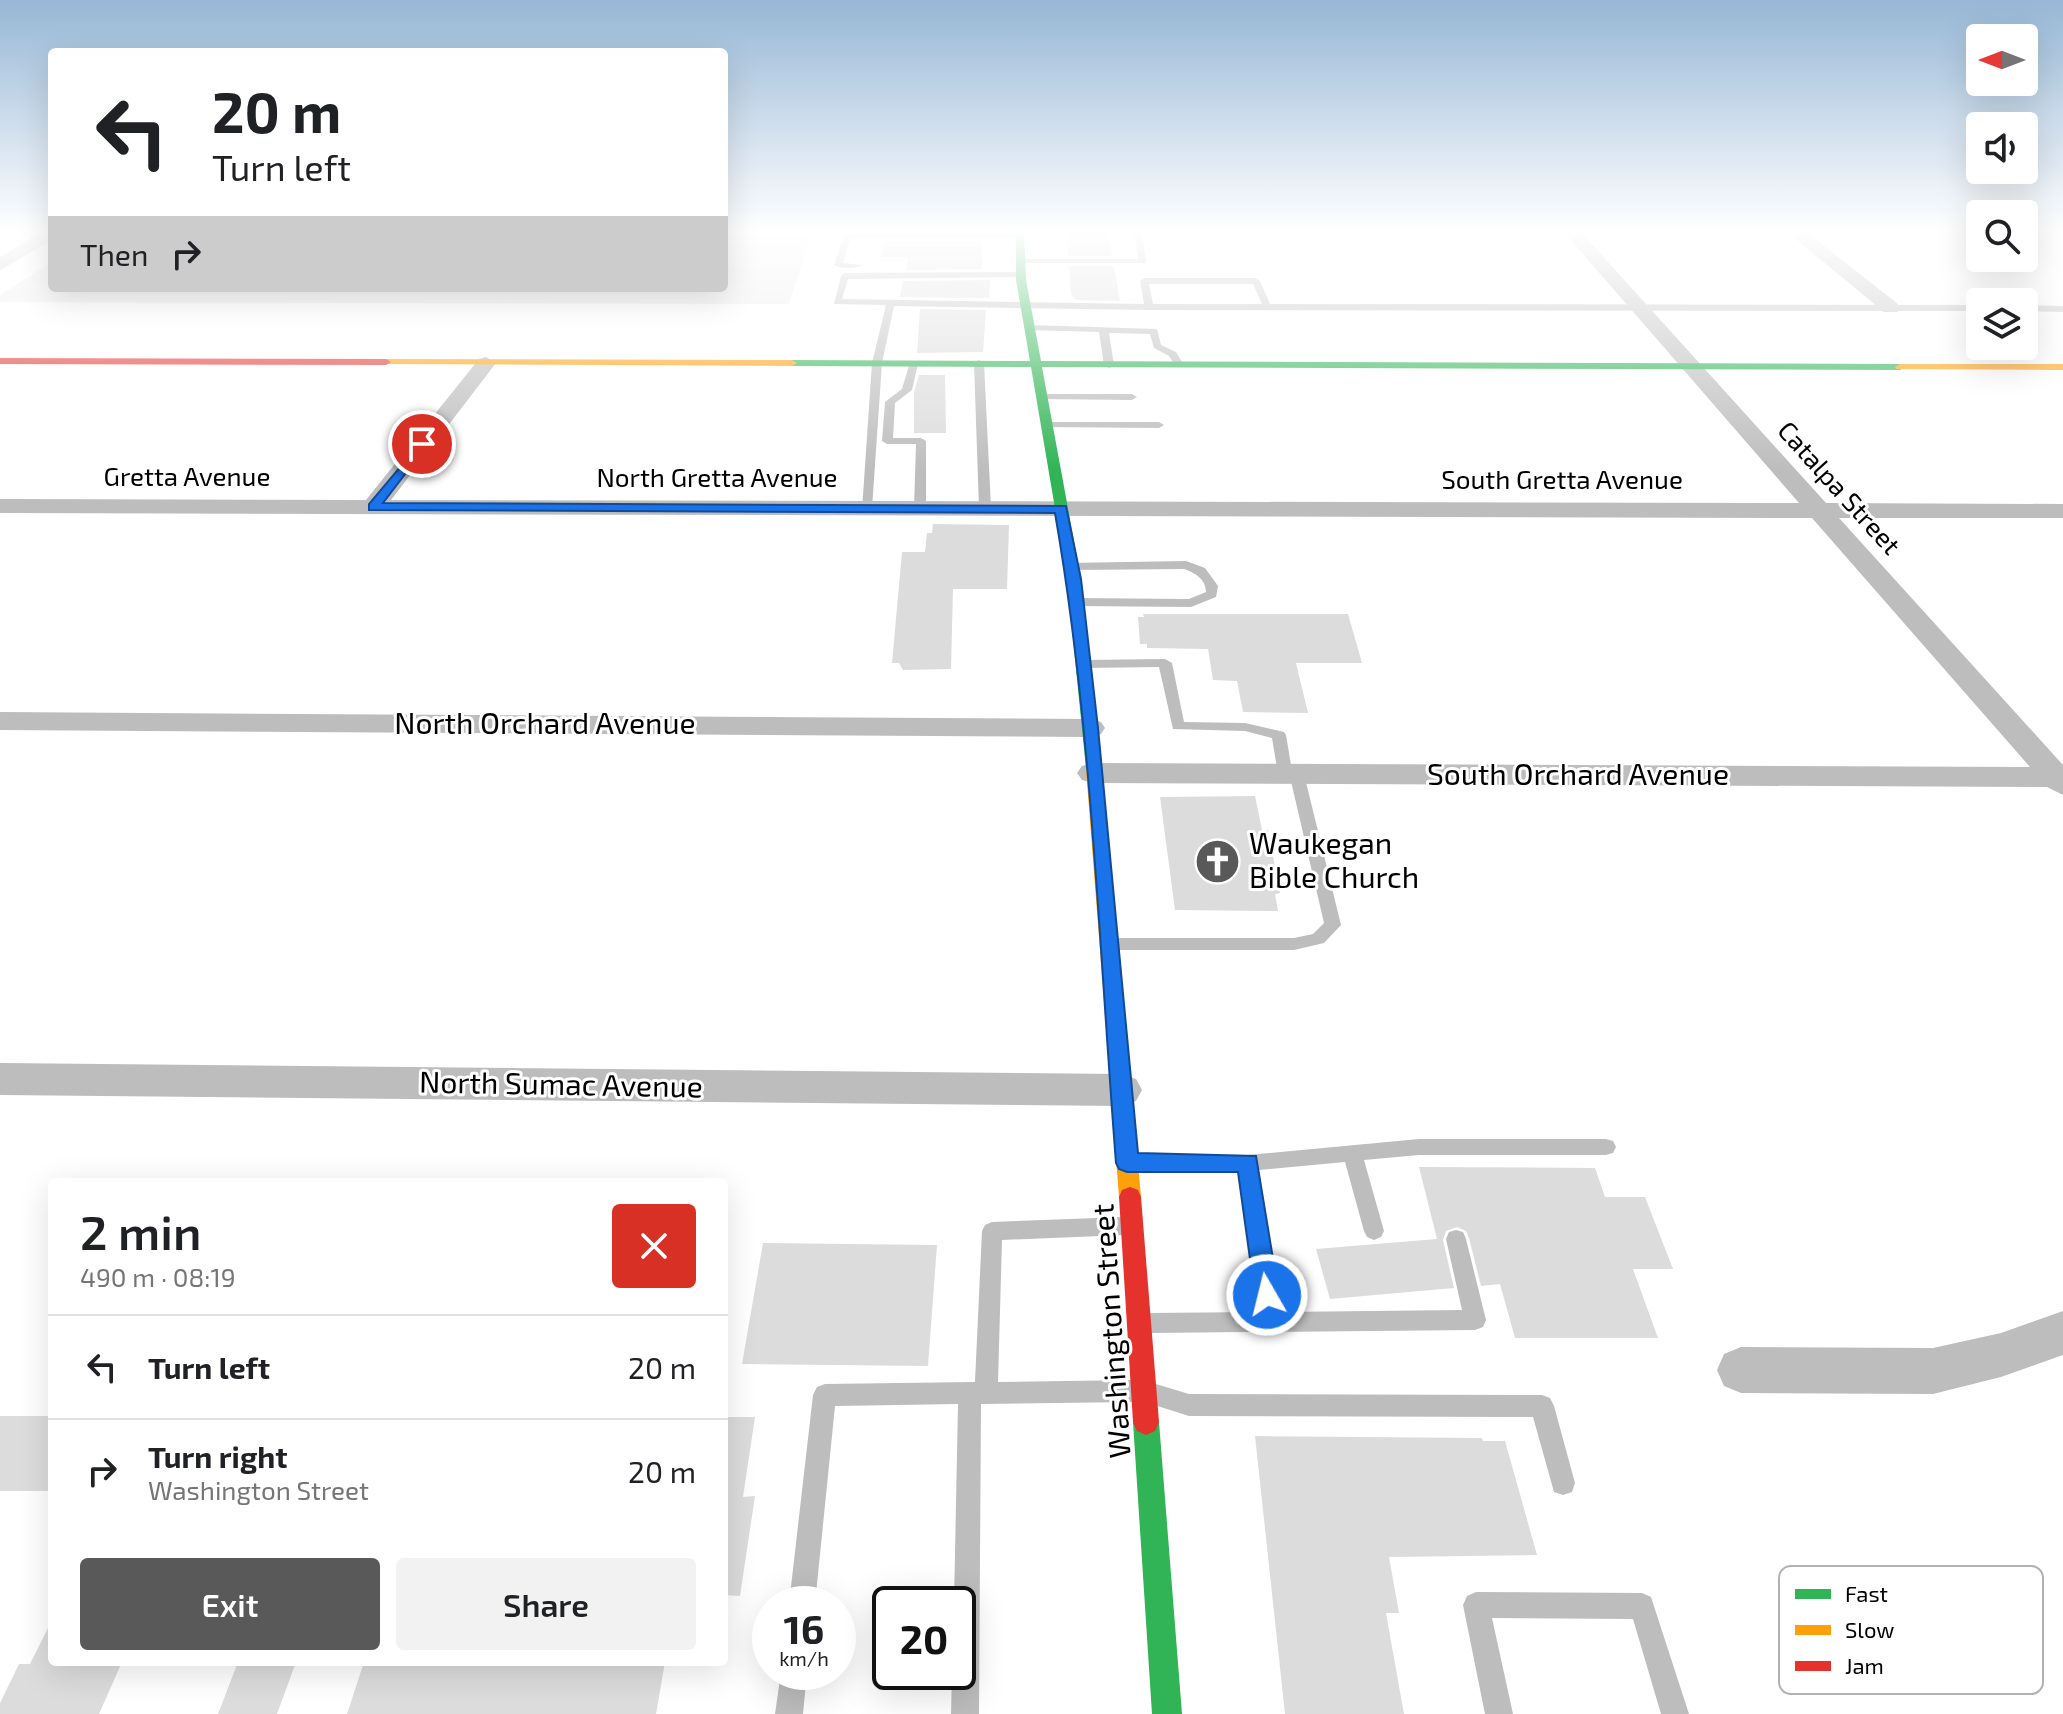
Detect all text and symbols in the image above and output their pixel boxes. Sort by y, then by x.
north arrow [1966,24,2038,96]
map controls [1966,24,2038,360]
text: 20 m [212,77,341,144]
icon: left [80,80,184,184]
button: sound [1966,112,2038,184]
text: Turn left [212,145,351,188]
button: search [1966,200,2038,272]
icon: right [164,232,208,276]
text: Then [80,236,148,272]
button: layers [1966,288,2038,360]
pin [388,410,456,478]
street label: Catalpa Street [1772,414,1908,560]
icon: arrive [400,422,444,466]
street label: Gretta Avenue [104,460,270,491]
street label: North Gretta Avenue [596,461,838,492]
street label: South Gretta Avenue [1441,463,1683,494]
street label: North Orchard Avenue [394,704,696,740]
street label: South Orchard Avenue [1427,755,1729,791]
place label: Waukegan Bible Church [1249,824,1419,894]
church icon: Waukegan Bible Church [1194,837,1242,885]
street label: North Sumac Avenue [419,1063,703,1103]
text: 2 min [80,1202,201,1260]
street label: Washington Street [1083,1203,1137,1459]
button: close [612,1204,696,1288]
position arrow [1225,1253,1309,1337]
text: 490 m · 08:19 [80,1261,236,1292]
icon: left [80,1345,124,1389]
text: Turn left [148,1349,270,1385]
text: 20 m [628,1349,696,1385]
text: Turn right [148,1438,288,1474]
icon: right [80,1449,124,1493]
text: 20 m [628,1453,696,1489]
text: Washington Street [148,1474,369,1505]
button: Exit [80,1558,380,1650]
button: Share [396,1558,696,1650]
legend [1779,1566,2043,1694]
text: Fast [1845,1580,1888,1606]
speed limit sign: 20 [872,1586,976,1690]
text: 16 [784,1604,824,1652]
text: Slow [1845,1616,1894,1642]
text: km/h [779,1646,829,1670]
text: Jam [1845,1652,1884,1678]

